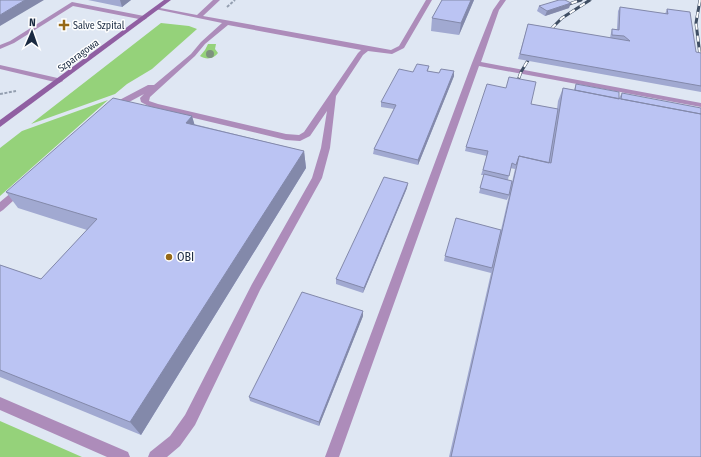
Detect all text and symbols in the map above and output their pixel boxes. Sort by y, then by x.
north arrow [12,12,52,52]
text: N [29,16,36,29]
marker: Salve Szpital [58,19,70,31]
place label: Salve Szpital [73,20,125,32]
street label: Szparagowa [56,37,102,75]
place label: OBI [177,250,194,264]
marker: OBI [164,252,174,262]

